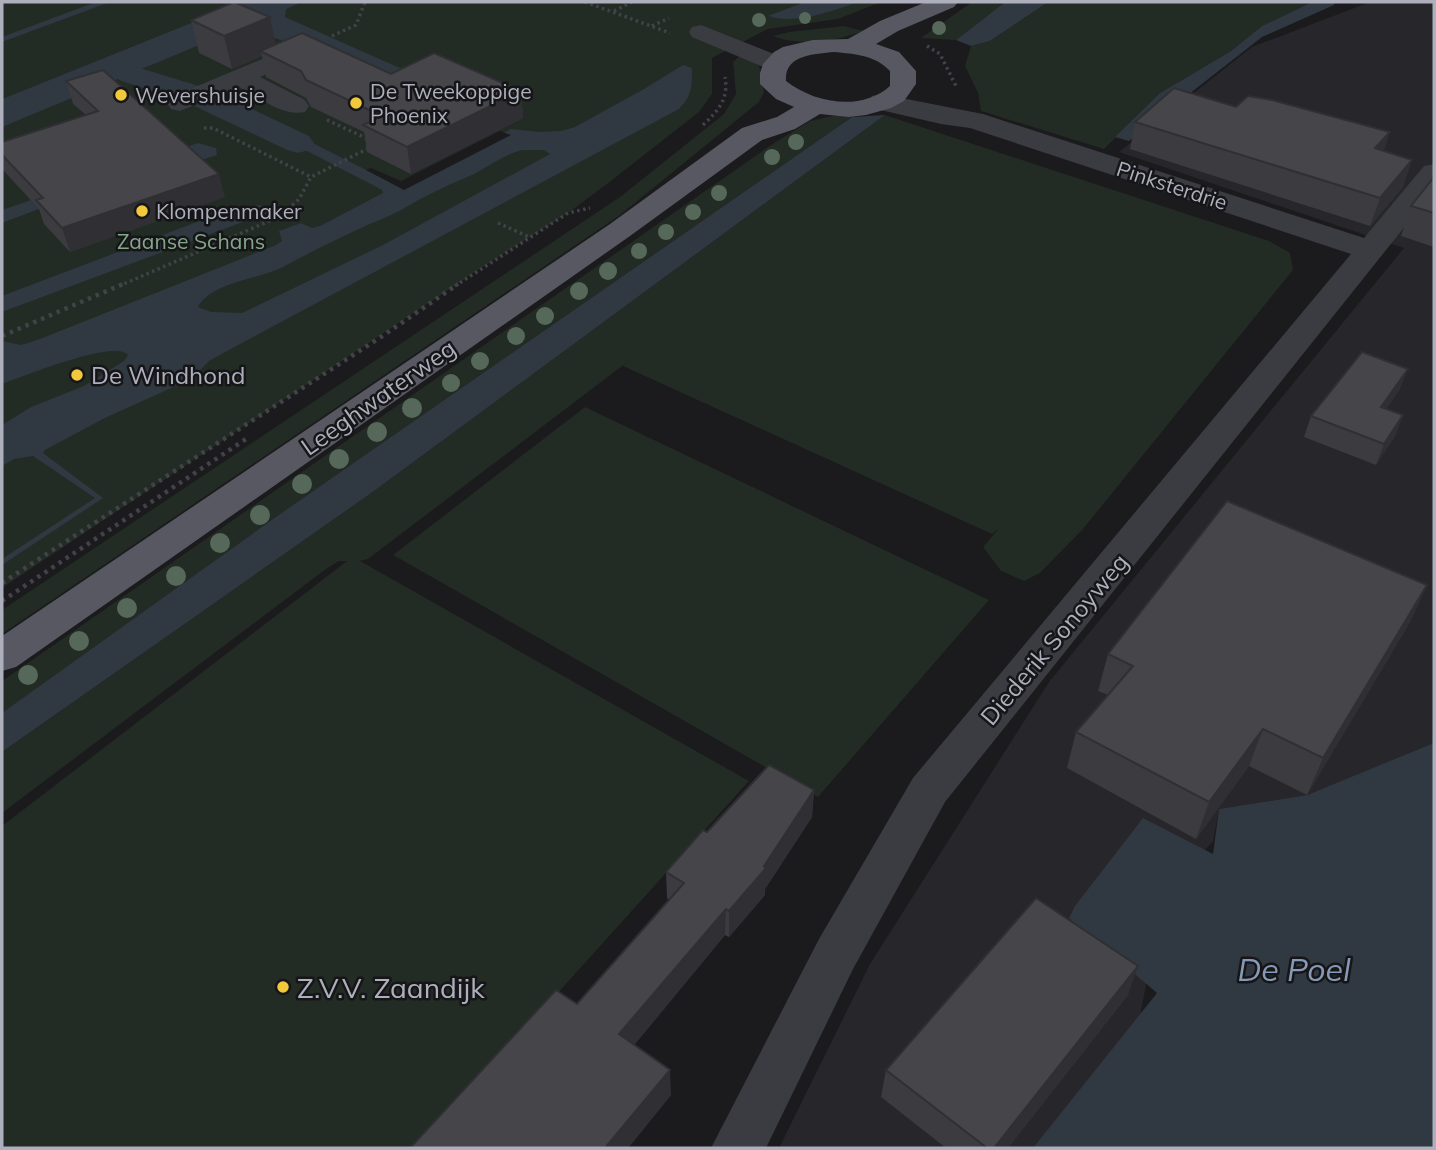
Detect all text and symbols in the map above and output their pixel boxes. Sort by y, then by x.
place label: De Tweekoppige Phoenix [370,78,532,128]
place label: Wevershuisje [135,82,265,108]
marker: Wevershuisje [113,87,129,103]
marker: De Tweekoppige Phoenix [348,95,364,111]
street label: Pinksterdrie [1113,155,1231,215]
place label: Klompenmaker [156,198,302,224]
marker: Klompenmaker [134,203,150,219]
park label: Zaanse Schans [117,228,265,254]
street label: Leeghwaterweg [295,333,461,461]
place label: De Windhond [91,360,245,390]
marker: De Windhond [69,367,85,383]
street label: Diederik Sonoyweg [974,547,1134,731]
water label: De Poel [1237,949,1351,989]
place label: Z.V.V. Zaandijk [297,970,485,1005]
marker: Z.V.V. Zaandijk [275,979,291,995]

